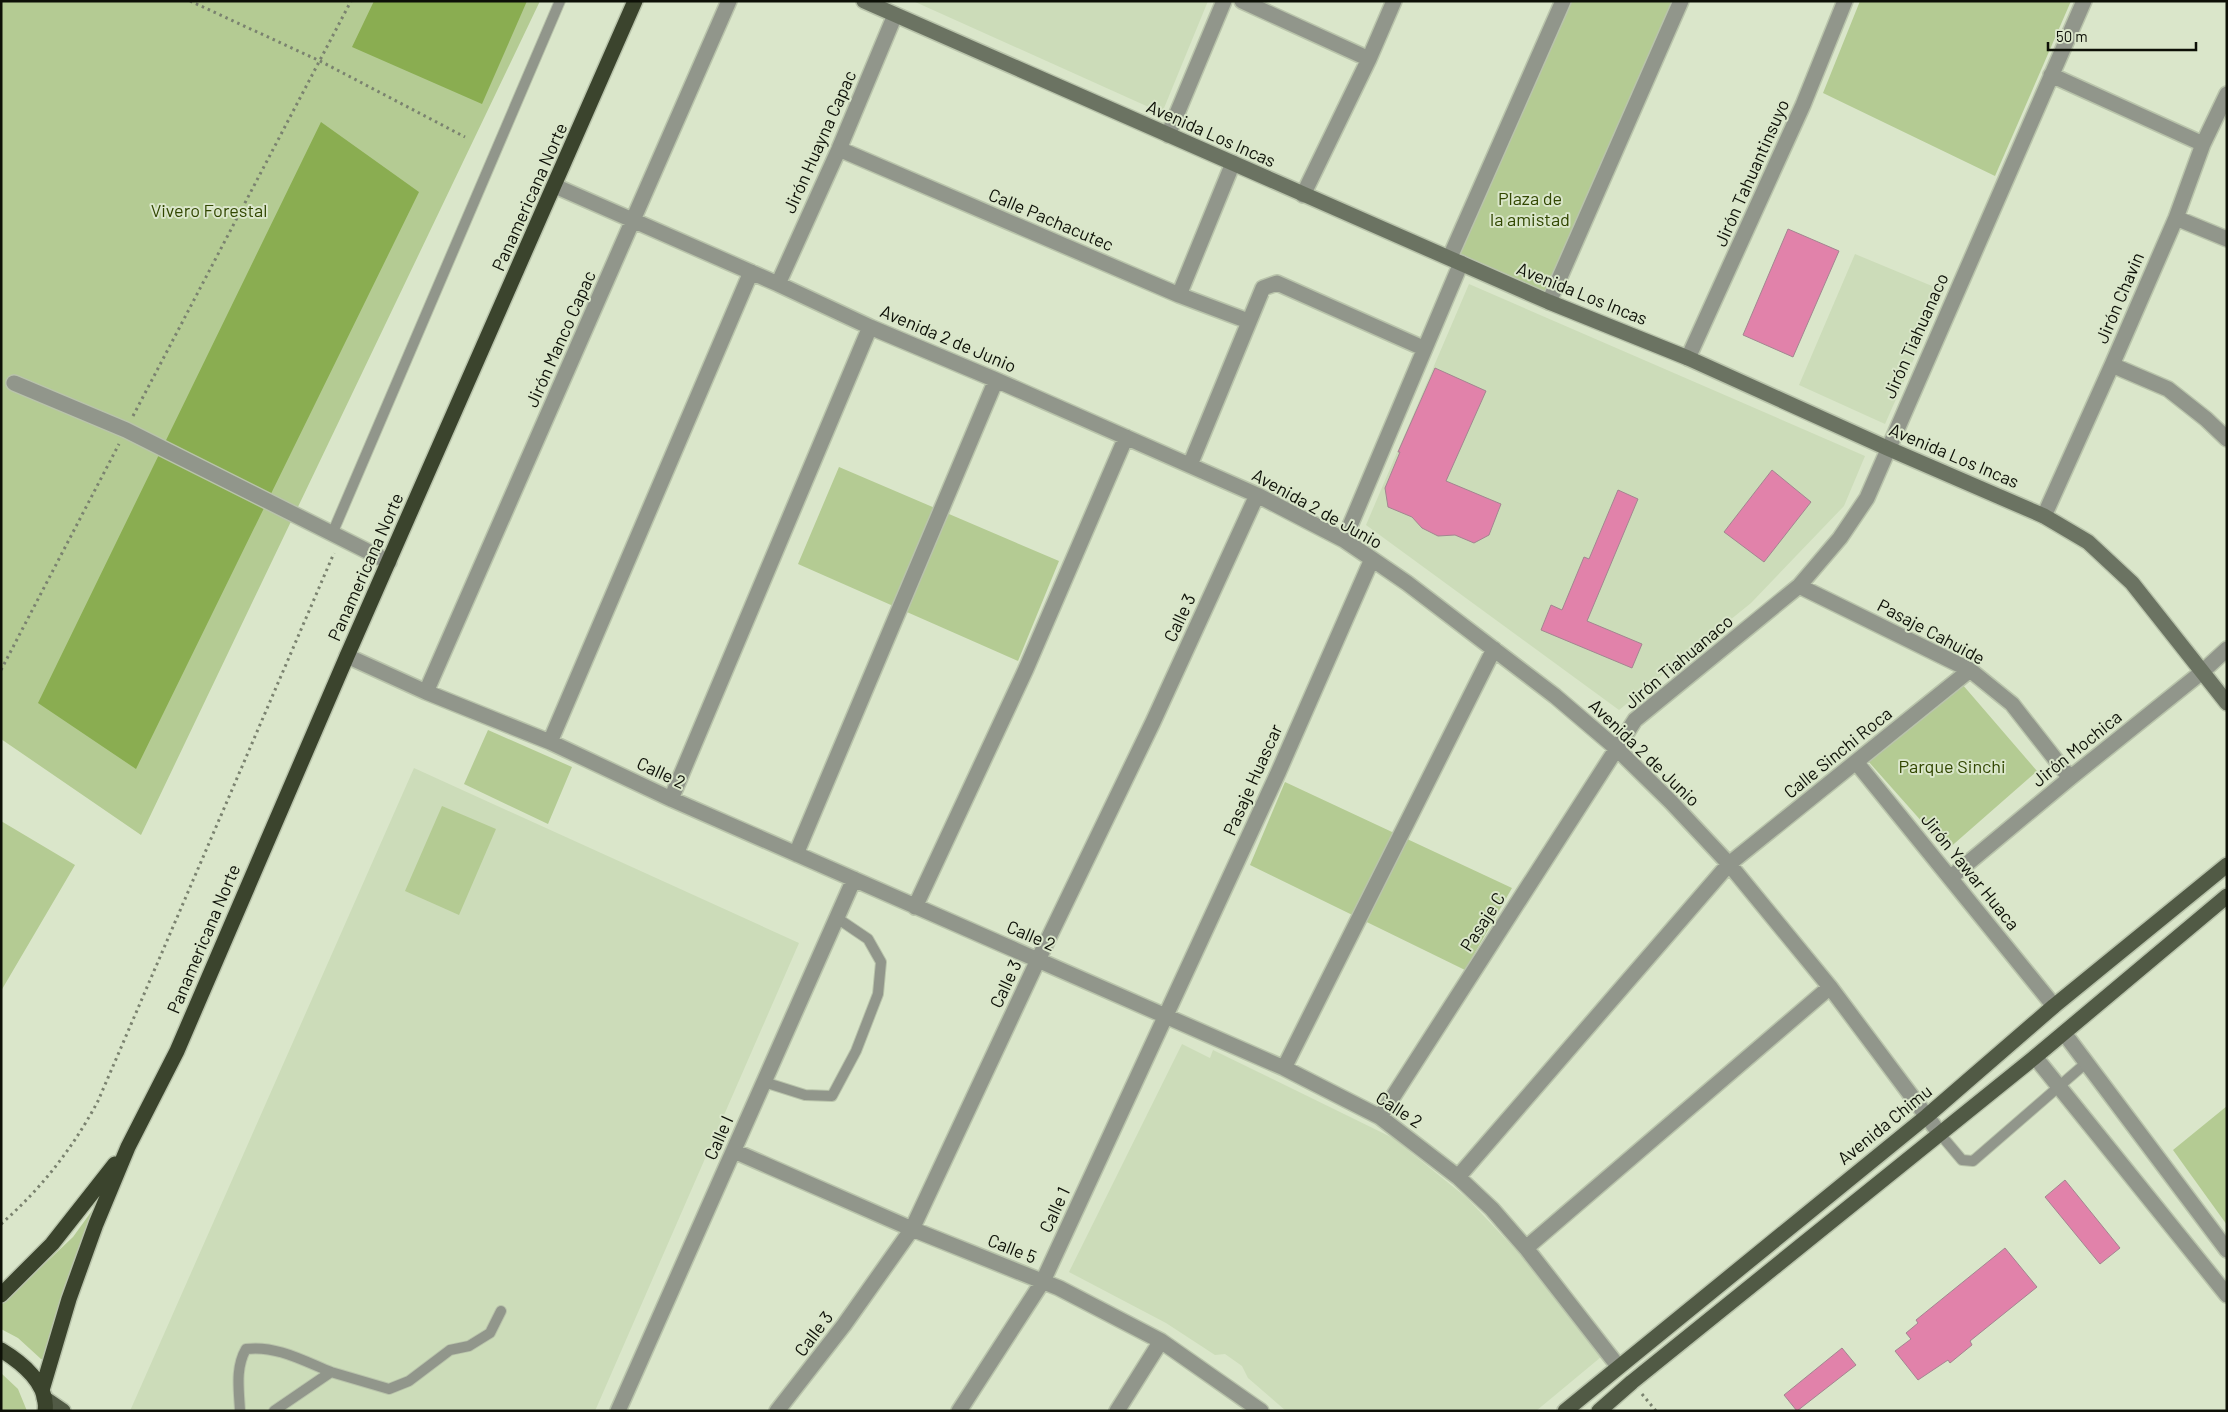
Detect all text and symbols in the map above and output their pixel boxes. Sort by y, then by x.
scale bar [2048,20,2196,52]
text: 50 m [2056,27,2088,45]
street label: Jirón Huayna Capac [778,67,860,216]
street label: Avenida Los Incas [1143,95,1279,171]
street label: Jirón Tahuantinsuyo [1709,96,1793,250]
street label: Panamericana Norte [487,119,572,274]
street label: Calle Pachacutec [986,183,1117,255]
park label: Plaza de la amistad [1490,187,1570,230]
park label: Vivero Forestal [151,199,267,221]
street label: Jirón Chavin [2090,249,2148,347]
street label: Avenida Los Incas [1514,257,1651,329]
street label: Jirón Manco Capac [520,267,600,410]
street label: Jirón Tiahuanaco [1878,270,1953,402]
street label: Avenida 2 de Junio [877,300,1020,377]
street label: Avenida Los Incas [1886,418,2023,492]
street label: Avenida 2 de Junio [1248,463,1386,553]
street label: Panamericana Norte [323,489,408,644]
street label: Calle 3 [1158,590,1200,645]
street label: Pasaje Cahuide [1874,594,1989,669]
street label: Jirón Tiahuanaco [1620,610,1737,713]
street label: Avenida 2 de Junio [1585,694,1705,811]
street label: Calle Sinchi Roca [1779,702,1896,803]
street label: Jirón Mochica [2027,705,2126,791]
street label: Pasaje Huascar [1218,720,1287,839]
street label: Calle 2 [634,751,689,793]
park label: Parque Sinchi [1898,755,2006,777]
street label: Jirón Yawar Huaca [1917,808,2025,934]
street label: Panamericana Norte [162,861,244,1017]
street label: Pasaje C [1455,888,1509,955]
street label: Calle 2 [1004,915,1059,955]
street label: Calle 3 [984,956,1026,1011]
street label: Avenida Chimu [1833,1080,1936,1169]
street label: Calle 2 [1372,1086,1427,1132]
street label: Calle I [699,1112,738,1163]
street label: Calle 1 [1034,1183,1074,1236]
street label: Calle 5 [985,1228,1040,1268]
street label: Calle 3 [789,1307,837,1360]

